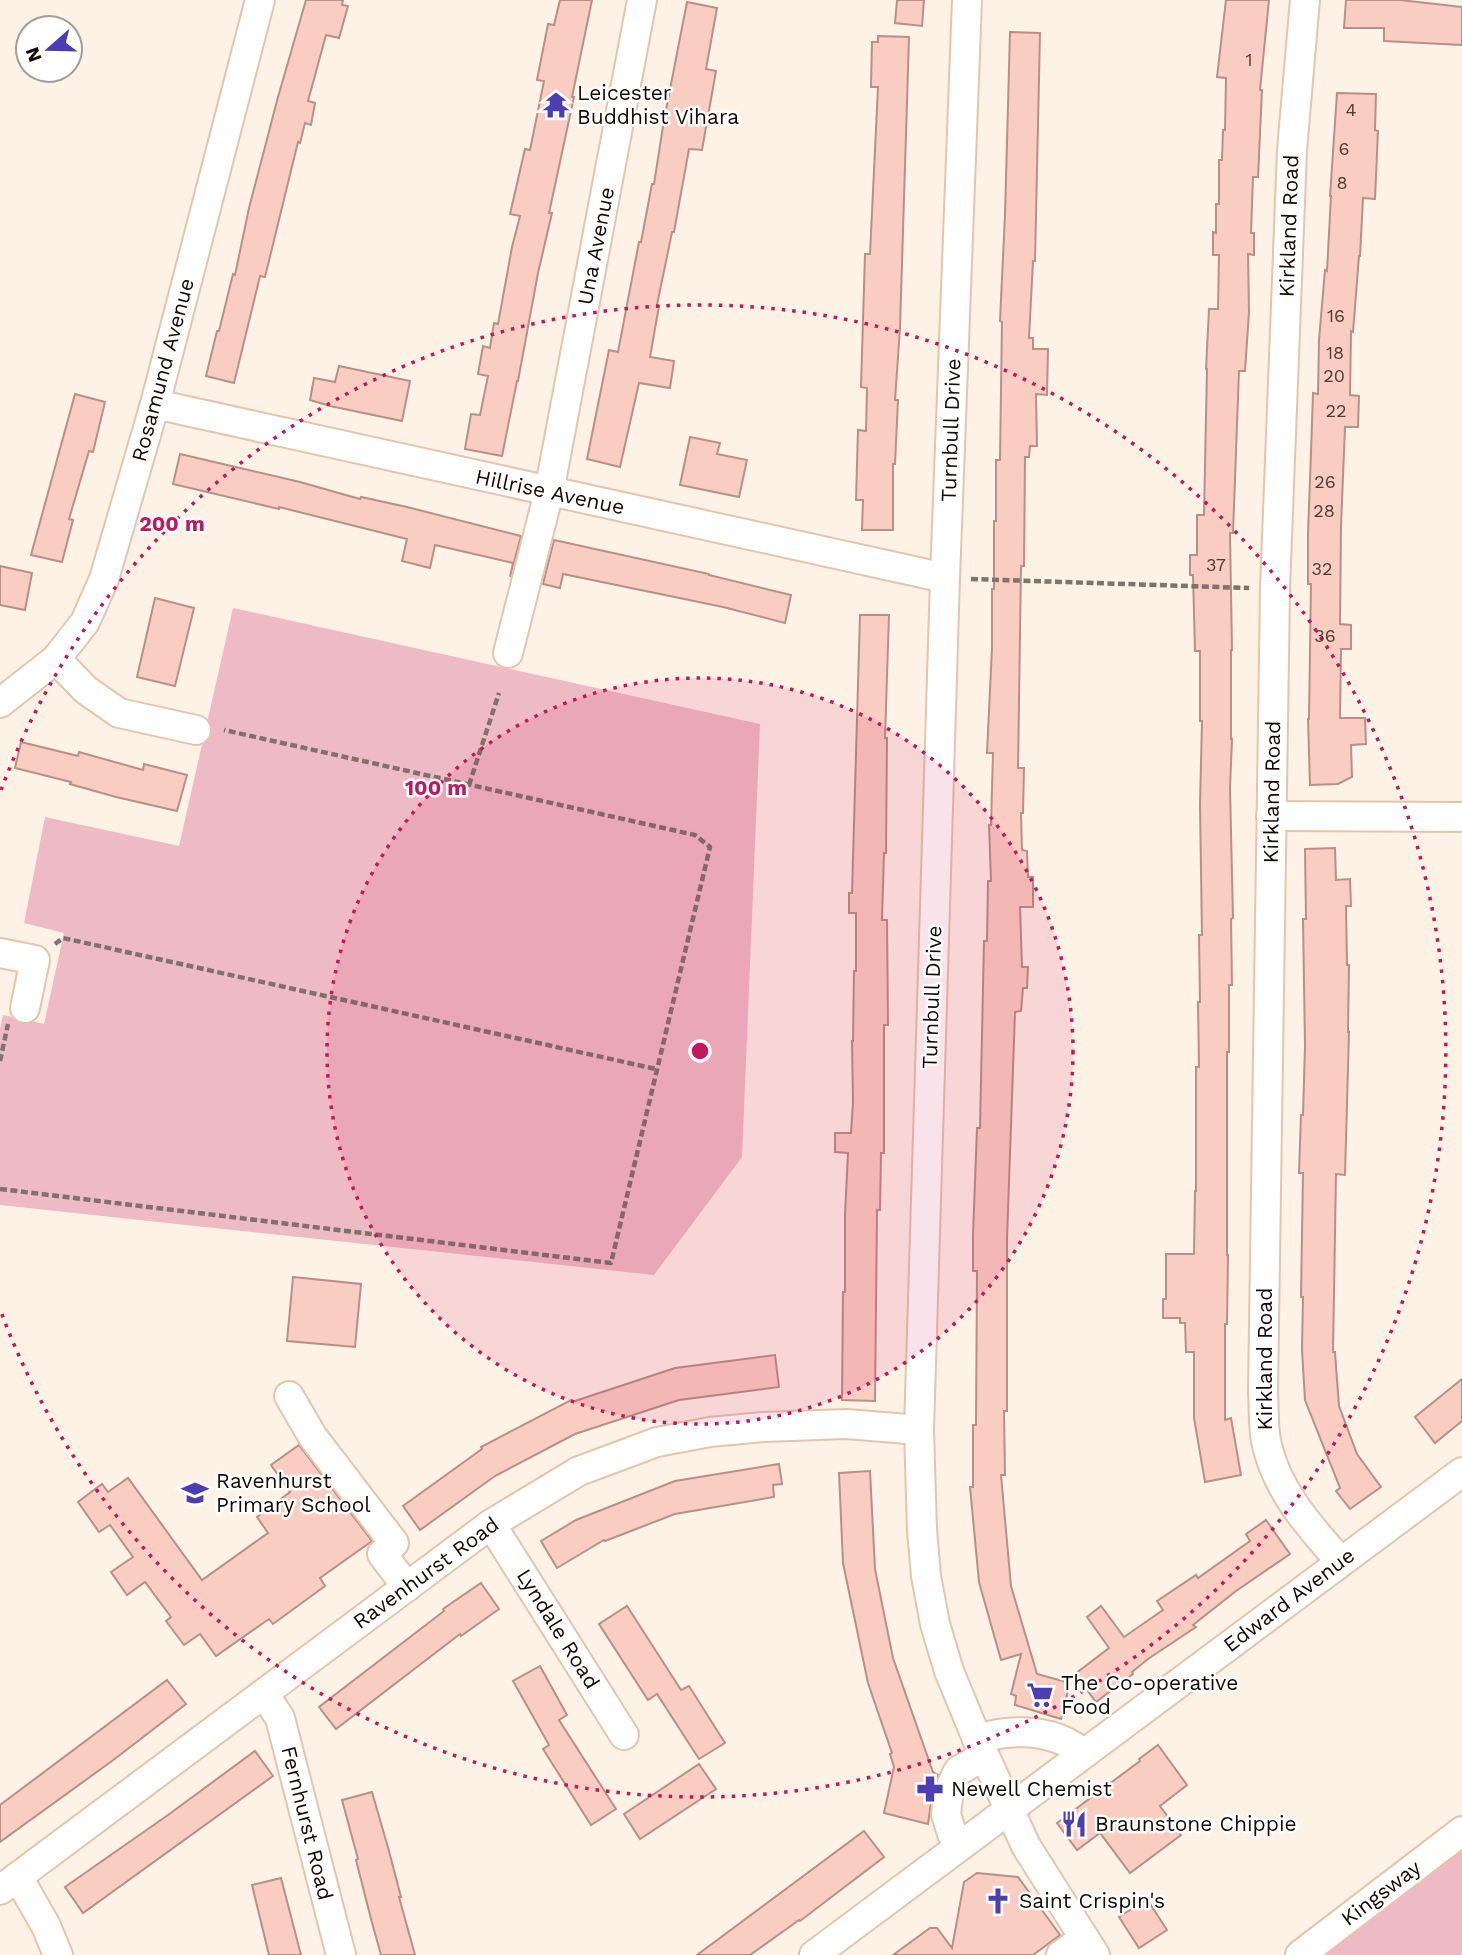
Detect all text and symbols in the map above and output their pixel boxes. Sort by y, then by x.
north arrow [14,14,84,84]
text: N [20,44,47,65]
house number: 1 [1245,49,1253,70]
place label: Leicester Buddhist Vihara [577,80,739,129]
temple icon: Leicester Buddhist Vihara [541,90,571,120]
house number: 4 [1346,99,1357,120]
house number: 6 [1339,138,1349,159]
street label: Kirkland Road [1274,154,1303,298]
house number: 8 [1336,172,1348,193]
street label: Una Avenue [572,185,619,307]
street label: Rosamund Avenue [126,275,199,464]
house number: 16 [1327,305,1345,326]
house number: 18 [1326,342,1344,363]
street label: Turnbull Drive [936,358,965,502]
house number: 20 [1323,365,1345,386]
house number: 22 [1326,400,1347,421]
street label: Hillrise Avenue [473,464,627,520]
house number: 26 [1314,471,1336,492]
house number: 28 [1313,500,1335,521]
text: 200 m [139,511,205,536]
house number: 37 [1206,554,1226,575]
house number: 32 [1312,558,1333,579]
house number: 36 [1314,625,1336,646]
street label: Kirkland Road [1258,720,1285,864]
text: 100 m [405,775,467,800]
street label: Turnbull Drive [917,925,946,1069]
centre of rings [688,1039,712,1063]
street label: Kirkland Road [1252,1288,1277,1430]
place label: Ravenhurst Primary School [216,1468,371,1517]
school or university icon: Ravenhurst Primary School [180,1478,210,1508]
street label: Ravenhurst Road [348,1511,503,1634]
street label: Edward Avenue [1218,1542,1359,1657]
street label: Lyndale Road [512,1564,605,1693]
place label: The Co-operative Food [1061,1670,1238,1719]
supermarket icon: The Co-operative Food [1025,1680,1055,1710]
street label: Fernhurst Road [276,1743,339,1902]
pharmacy icon: Newell Chemist [915,1774,945,1804]
place label: Newell Chemist [951,1776,1112,1801]
restaurant icon: Braunstone Chippie [1059,1809,1089,1839]
place label: Braunstone Chippie [1095,1811,1297,1836]
street label: Kingsway [1336,1854,1426,1931]
church icon: Saint Crispin's [983,1886,1013,1916]
place label: Saint Crispin's [1019,1888,1165,1913]

